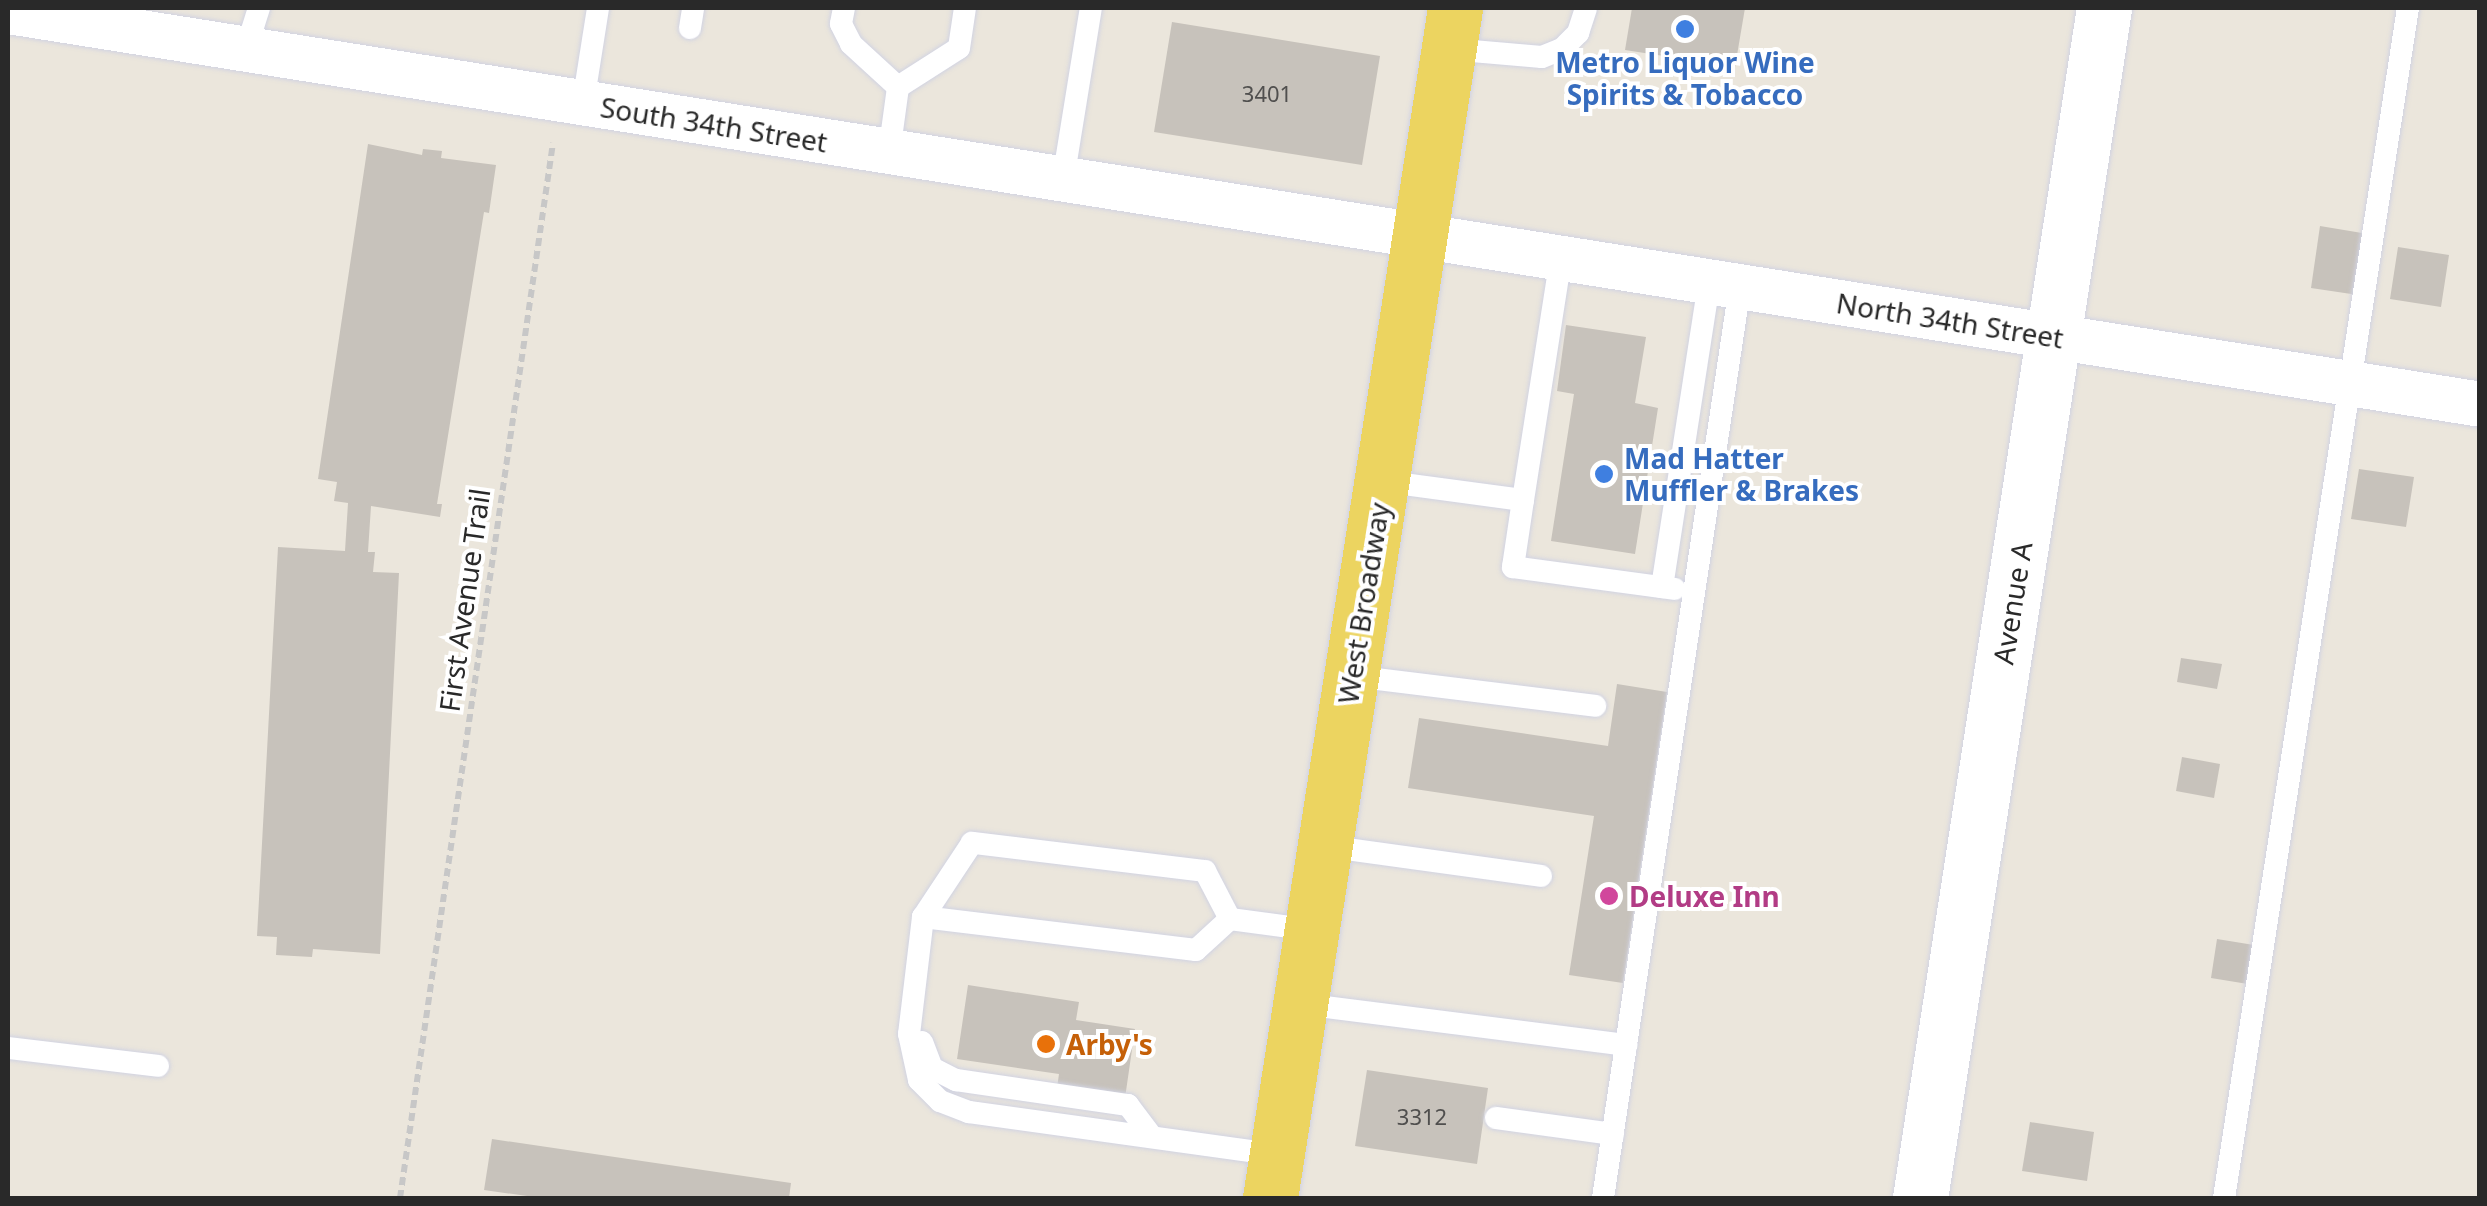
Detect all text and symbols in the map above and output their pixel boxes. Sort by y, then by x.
marker: Metro Liquor Wine Spirits & Tobacco [1674,18,1696,40]
place label: Metro Liquor Wine Spirits & Tobacco [1555,45,1815,111]
house number: 3401 [1242,81,1292,107]
street label: South 34th Street [598,89,830,159]
street label: North 34th Street [1834,285,2066,355]
place label: Mad Hatter Muffler & Brakes [1624,441,1859,507]
marker: Mad Hatter Muffler & Brakes [1593,463,1615,485]
street label: First Avenue Trail [432,486,496,714]
street label: West Broadway [1331,500,1395,706]
street label: Avenue A [1986,539,2038,667]
place label: Deluxe Inn [1629,879,1780,913]
marker: Deluxe Inn [1598,885,1620,907]
place label: Arby's [1066,1027,1153,1061]
marker: Arby's [1035,1033,1057,1055]
house number: 3312 [1397,1104,1447,1130]

